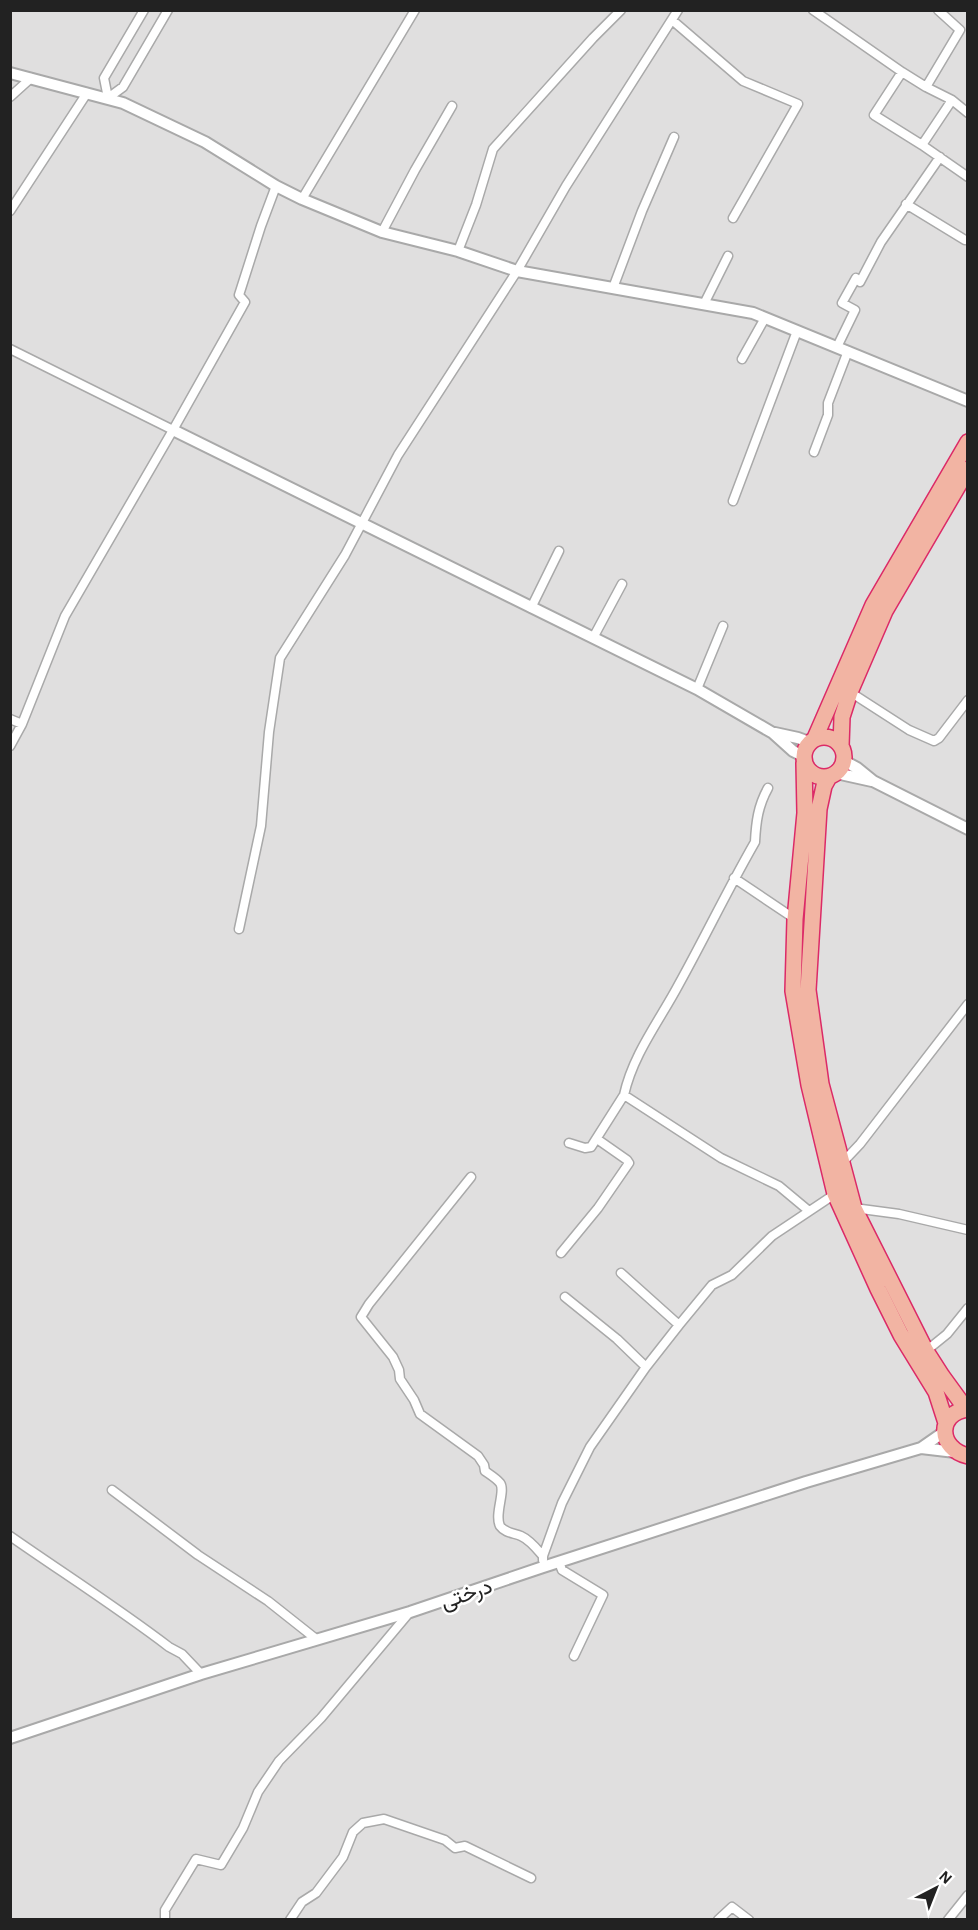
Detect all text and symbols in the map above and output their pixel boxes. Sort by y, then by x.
street label: درختی [438,1575,496,1615]
north arrow [906,1858,966,1918]
text: N [936,1868,955,1887]

